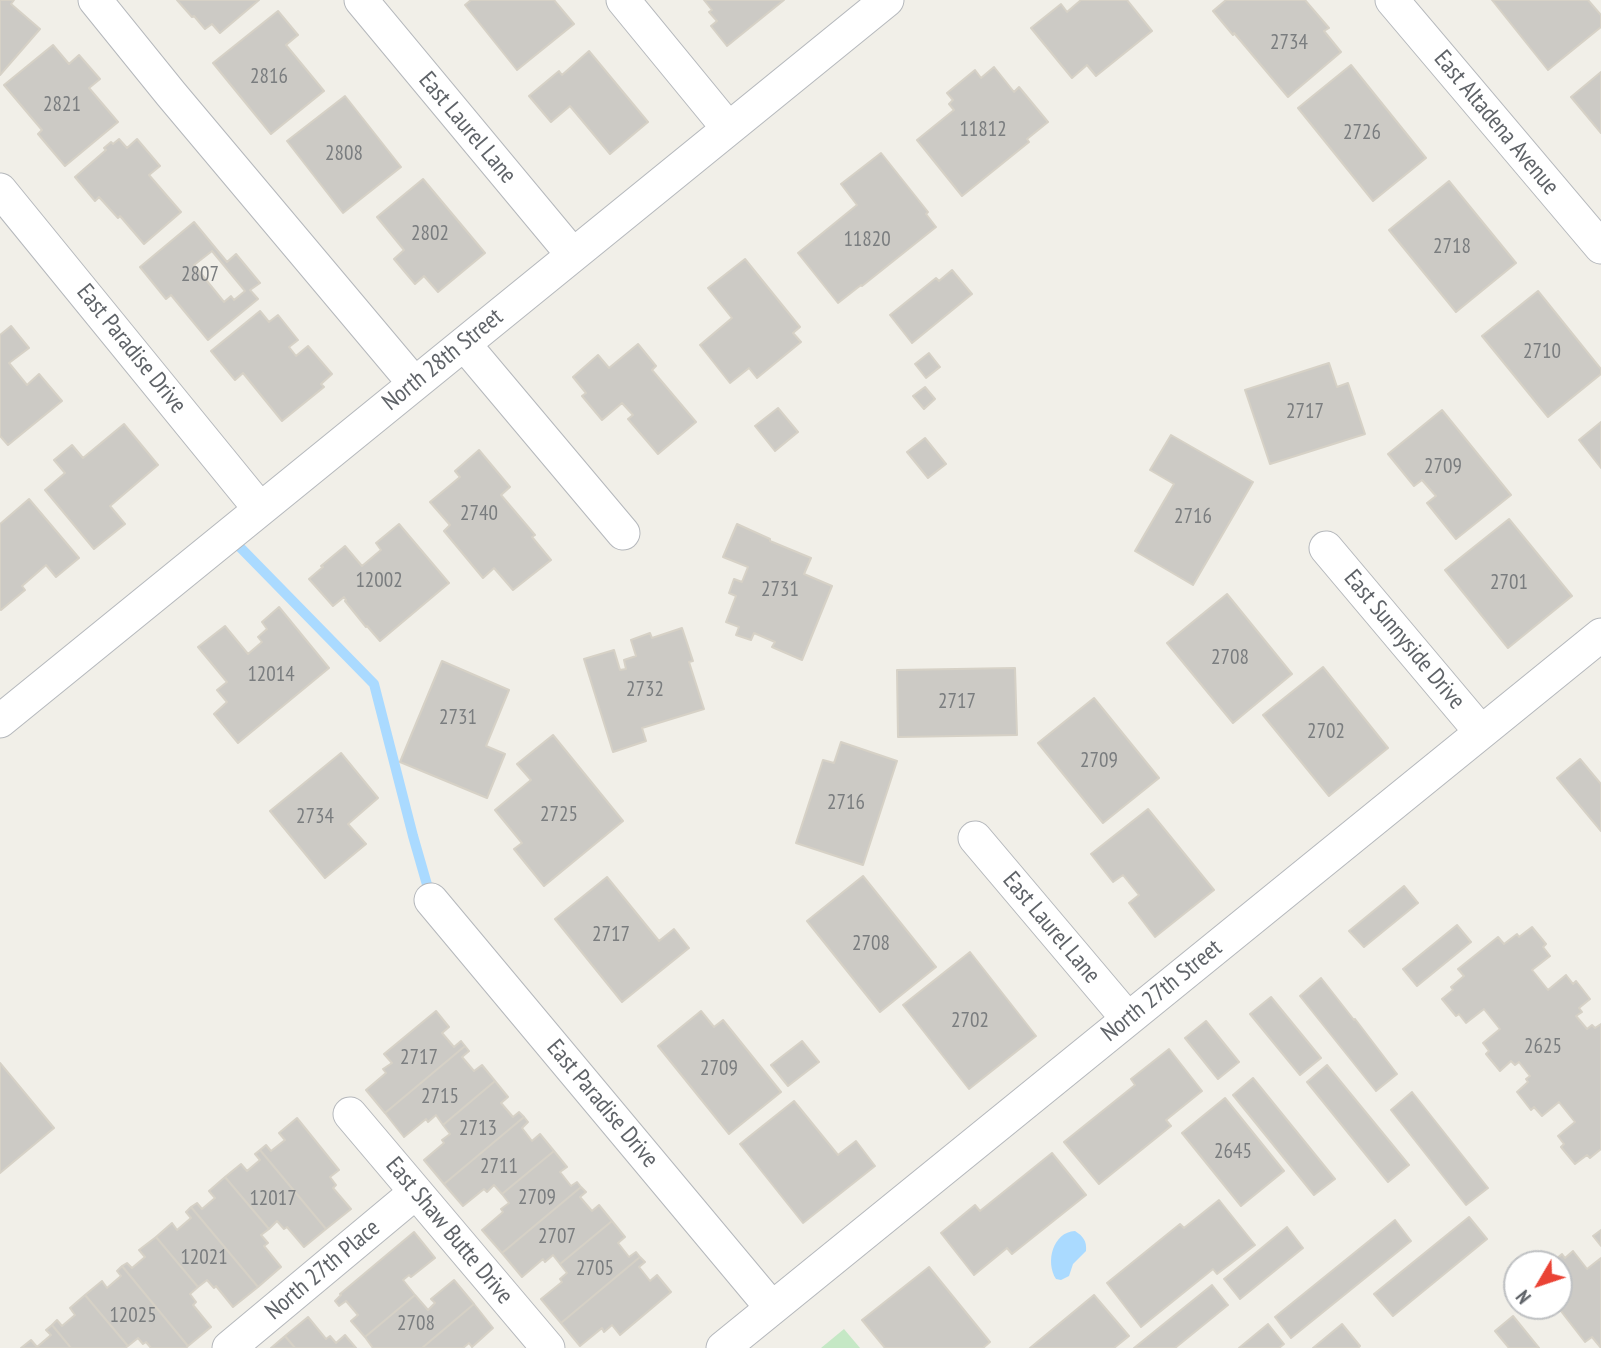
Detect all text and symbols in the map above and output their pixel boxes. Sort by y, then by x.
house number: 2734 [1270,30,1308,56]
street label: East Altadena Avenue [1427,45,1565,201]
house number: 2816 [250,64,288,90]
street label: East Laurel Lane [412,67,522,189]
house number: 2821 [43,92,81,118]
house number: 11812 [959,117,1007,143]
house number: 2726 [1343,120,1381,146]
house number: 2808 [325,141,363,167]
house number: 2802 [411,221,449,247]
house number: 11820 [843,227,891,253]
house number: 2718 [1433,234,1471,260]
house number: 2807 [181,262,219,288]
street label: East Paradise Drive [70,279,192,419]
street label: North 28th Street [377,303,509,417]
house number: 2710 [1523,339,1561,365]
house number: 2717 [1286,399,1324,425]
house number: 2709 [1424,454,1462,480]
house number: 2740 [460,501,498,527]
house number: 2716 [1174,504,1212,530]
street label: East Sunnyside Drive [1337,565,1471,715]
house number: 12002 [355,568,403,594]
house number: 2701 [1490,570,1528,596]
house number: 2731 [761,577,799,603]
house number: 2708 [1211,645,1249,671]
house number: 12014 [247,662,295,688]
house number: 2732 [626,677,664,703]
house number: 2717 [938,689,976,715]
house number: 2731 [439,705,477,731]
house number: 2702 [1307,719,1345,745]
house number: 2709 [1080,748,1118,774]
house number: 2716 [827,790,865,816]
house number: 2725 [540,802,578,828]
house number: 2734 [296,804,334,830]
street label: East Laurel Lane [996,867,1106,989]
house number: 2717 [592,922,630,948]
house number: 2708 [852,931,890,957]
street label: North 27th Street [1096,934,1228,1048]
house number: 2702 [951,1008,989,1034]
street label: East Paradise Drive [540,1034,664,1174]
house number: 2625 [1524,1034,1562,1060]
house number: 2717 [400,1045,438,1071]
house number: 2709 [700,1056,738,1082]
house number: 2715 [421,1084,459,1110]
house number: 2713 [459,1116,497,1142]
house number: 2645 [1214,1139,1252,1165]
street label: East Shaw Butte Drive [379,1152,519,1310]
house number: 2711 [480,1154,518,1180]
house number: 2709 [518,1185,556,1211]
house number: 12017 [249,1186,297,1212]
street label: North 27th Place [260,1214,386,1326]
house number: 2707 [538,1224,576,1250]
house number: 12021 [180,1245,228,1271]
north arrow [1503,1250,1573,1320]
house number: 2705 [576,1256,614,1282]
text: N [1511,1285,1536,1309]
house number: 12025 [109,1303,157,1329]
house number: 2708 [397,1311,435,1337]

